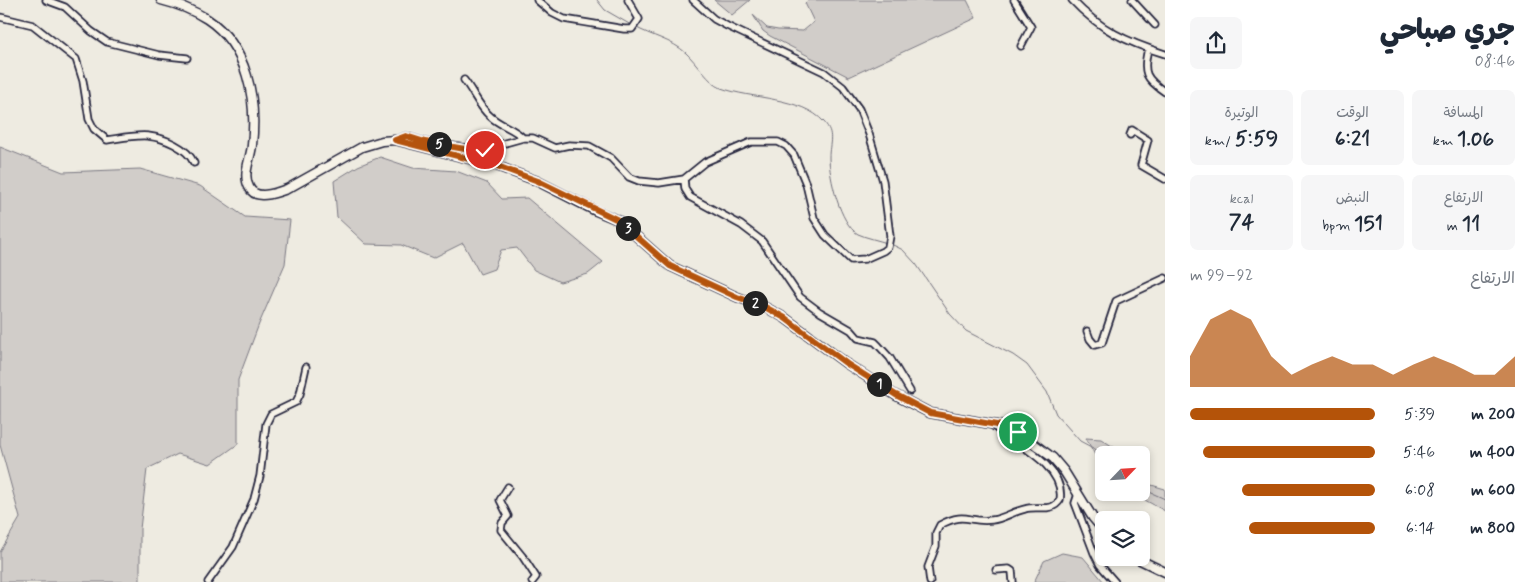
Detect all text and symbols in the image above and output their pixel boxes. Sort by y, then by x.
text: جري صباحي [1380,13,1515,50]
button: share [1190,17,1242,69]
text: 08:46 [1475,51,1515,72]
text: الوتيرة [1225,104,1258,122]
text: الوقت [1336,104,1369,122]
text: المسافة [1444,104,1483,122]
text: 5:59 [1235,125,1278,153]
text: 6:21 [1335,125,1370,153]
text: 1.06 [1457,125,1494,153]
pin [464,129,506,171]
pin: 5 [426,132,452,156]
text: /km [1205,132,1235,150]
text: km [1433,132,1457,150]
text: 5 [435,135,444,153]
icon: check [471,136,499,164]
text: النبض [1336,189,1369,207]
text: الارتفاع [1444,189,1483,207]
text: kcal [1230,190,1253,208]
text: 74 [1229,208,1254,236]
text: 151 [1354,210,1383,238]
text: 11 [1462,210,1480,238]
pin: 3 [616,216,640,240]
text: bpm [1322,217,1354,235]
text: m [1447,217,1462,235]
text: 3 [625,219,632,237]
text: 92–99 m [1190,265,1253,286]
text: الارتفاع [1470,268,1515,289]
pin: 2 [742,290,768,316]
text: 2 [752,294,759,312]
pin: 1 [866,372,892,396]
text: 1 [876,375,883,393]
text: 5:39 [1404,404,1435,425]
text: 200 m [1471,404,1515,425]
pin [997,411,1039,453]
icon: arrive [1004,418,1032,446]
text: 5:46 [1403,442,1435,463]
text: 400 m [1470,442,1515,463]
north arrow [1095,446,1150,501]
map controls [1095,446,1150,566]
text: 6:08 [1405,480,1435,501]
text: 600 m [1471,480,1515,501]
button: layers [1095,511,1150,566]
text: 6:14 [1406,518,1435,539]
text: 800 m [1470,518,1515,539]

